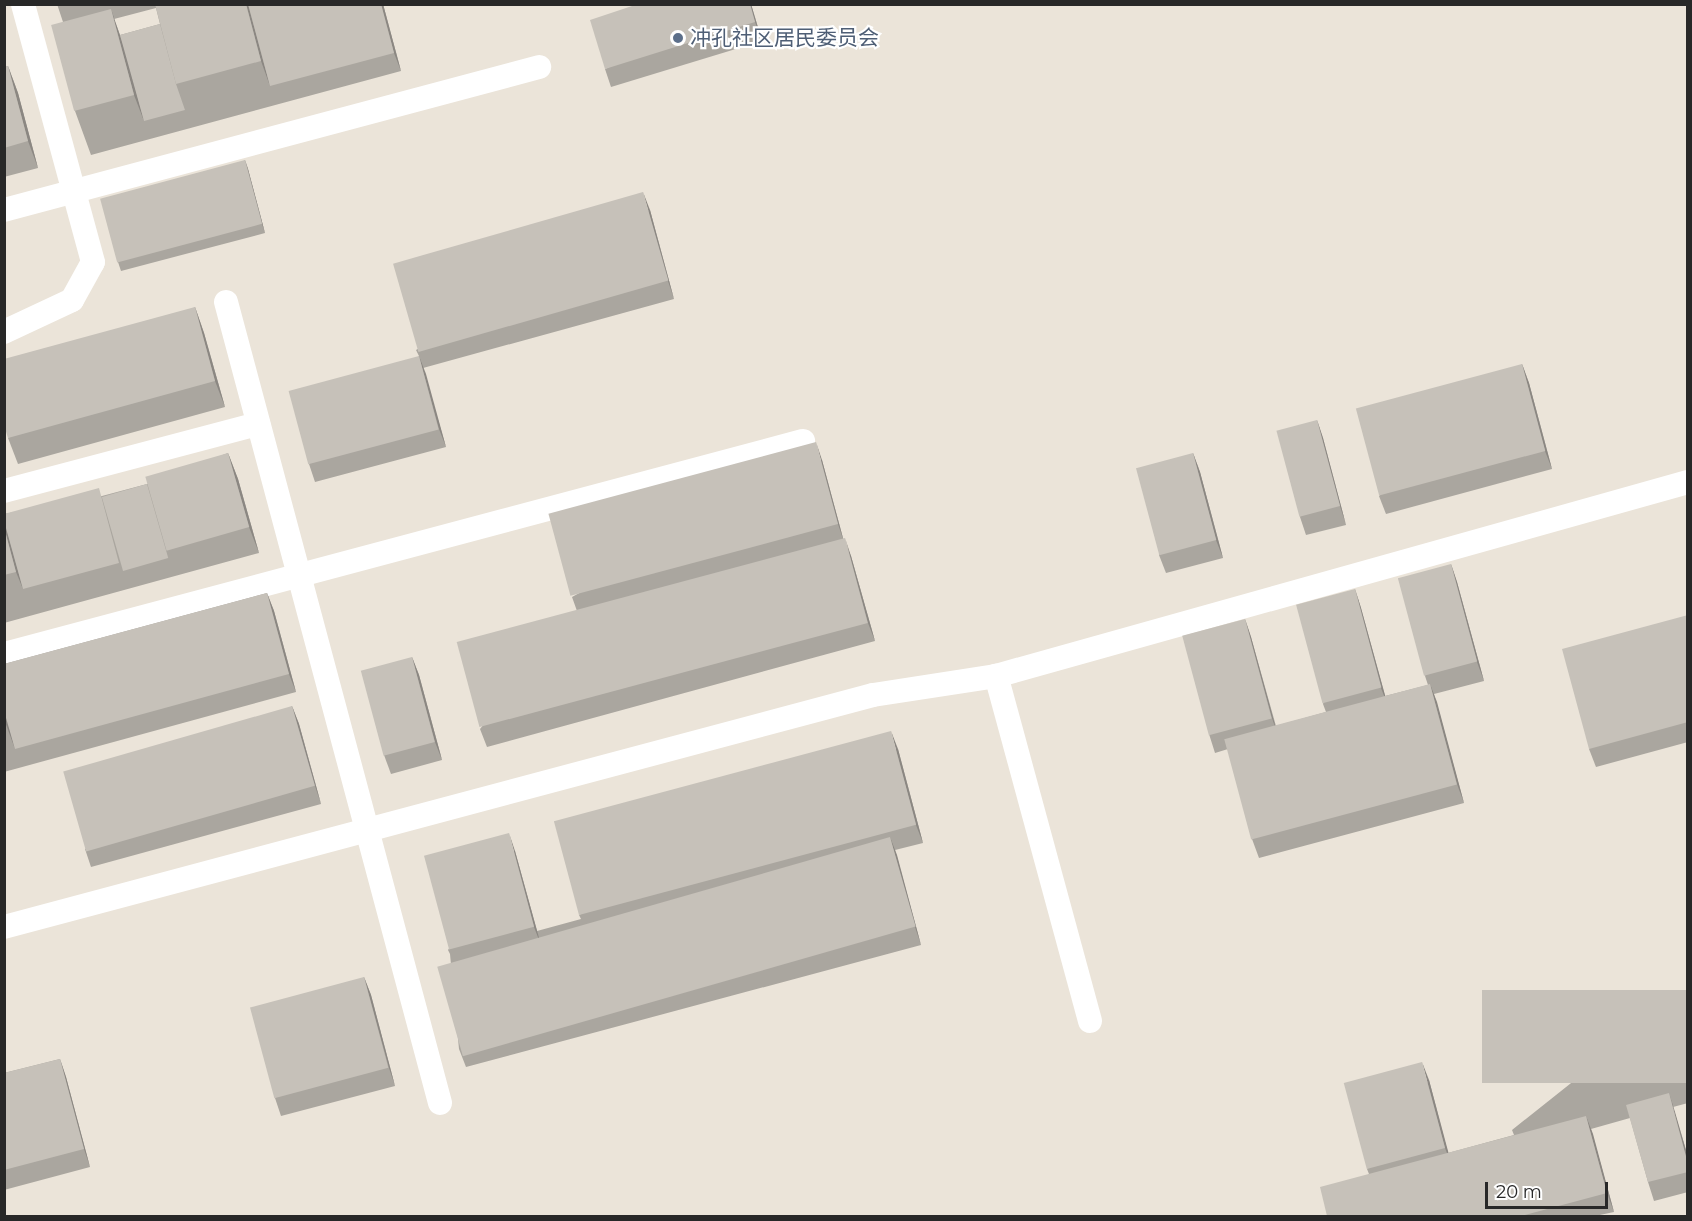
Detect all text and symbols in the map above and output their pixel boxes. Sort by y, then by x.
place label: 冲孔社区居民委员会 [690,25,879,51]
marker: 冲孔社区居民委员会 [671,31,685,45]
scale bar [1488,1170,1611,1208]
text: 20 m [1496,1181,1542,1203]

